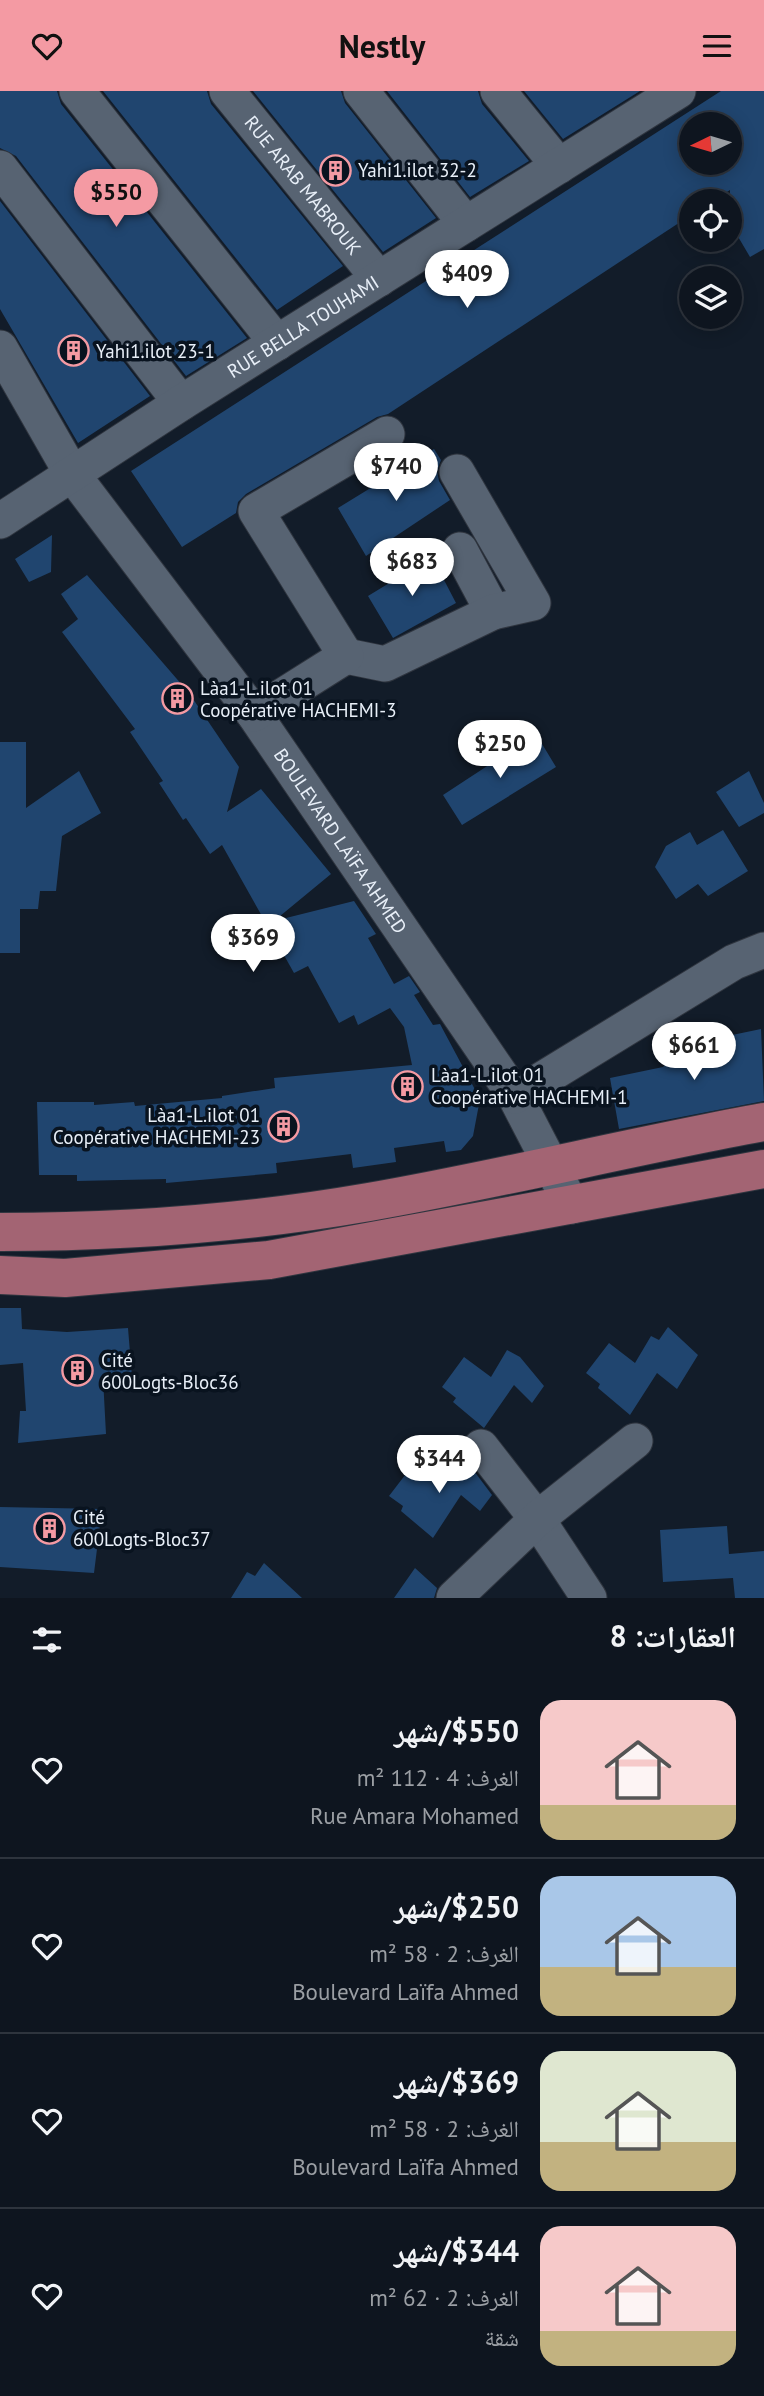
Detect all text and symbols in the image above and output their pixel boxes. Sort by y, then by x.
text: Nestly [339,25,425,67]
icon: heart [28,27,66,65]
icon: menu [698,27,736,65]
street label: RUE ARAB MABROUK [240,111,367,260]
north arrow [679,112,742,175]
map controls [679,112,742,329]
building icon: Yahi1.ilot 32-2 [318,153,352,187]
place label: Yahi1.ilot 32-2 [358,158,477,182]
pin: $550 [75,169,157,229]
text: $550 [90,177,142,206]
button: locate [679,189,742,252]
pin: $409 [426,251,508,310]
text: $409 [441,258,493,287]
button: layers [679,266,742,329]
street label: RUE BELLA TOUHAMI [223,270,383,383]
building icon: Yahi1.ilot 23-1 [56,334,90,368]
place label: Yahi1.ilot 23-1 [96,339,215,363]
pin: $740 [355,443,437,503]
text: $740 [370,451,422,480]
pin: $683 [371,539,453,598]
text: $683 [386,546,438,575]
place label: Làa1-L.ilot 01 Coopérative HACHEMI-3 [200,676,397,722]
building icon: Làa1-L.ilot 01 Coopérative HACHEMI-3 [160,682,194,716]
pin: $250 [459,721,541,780]
text: $250 [474,728,526,757]
street label: BOULEVARD LAÏFA AHMED [269,744,412,938]
pin: $369 [212,915,294,974]
text: $369 [227,922,279,951]
pin: $661 [653,1023,735,1082]
text: $661 [668,1030,720,1059]
place label: Làa1-L.ilot 01 Coopérative HACHEMI-1 [431,1063,628,1109]
building icon: Làa1-L.ilot 01 Coopérative HACHEMI-1 [391,1069,425,1103]
place label: Làa1-L.ilot 01 Coopérative HACHEMI-23 [53,1103,260,1149]
building icon: Làa1-L.ilot 01 Coopérative HACHEMI-23 [266,1109,300,1143]
place label: Cité 600Logts-Bloc36 [101,1348,239,1394]
building icon: Cité 600Logts-Bloc36 [61,1354,95,1388]
pin: $344 [398,1435,480,1495]
text: $344 [413,1443,465,1472]
place label: Cité 600Logts-Bloc37 [73,1505,211,1551]
building icon: Cité 600Logts-Bloc37 [33,1511,67,1545]
text: العقارات: 8 [610,1616,736,1655]
icon: filters [28,1621,66,1659]
text: $550/شهر [394,1711,519,1750]
icon: home [596,1728,680,1812]
icon: heart [28,1751,66,1789]
text: الغرف: 4 · 112 m² [357,1763,519,1792]
text: Rue Amara Mohamed [310,1801,519,1830]
text: $250/شهر [394,1887,519,1926]
icon: home [596,1904,680,1988]
icon: heart [28,1927,66,1965]
text: الغرف: 2 · 58 m² [369,1939,519,1968]
text: Boulevard Laïfa Ahmed [292,1977,519,2006]
text: $369/شهر [394,2062,519,2101]
icon: home [596,2079,680,2163]
icon: heart [28,2102,66,2140]
text: الغرف: 2 · 58 m² [369,2114,519,2143]
text: Boulevard Laïfa Ahmed [292,2152,519,2181]
text: $344/شهر [394,2231,519,2270]
icon: home [596,2254,680,2338]
icon: heart [28,2277,66,2315]
text: الغرف: 2 · 62 m² [369,2283,519,2312]
text: شقة [485,2323,519,2352]

